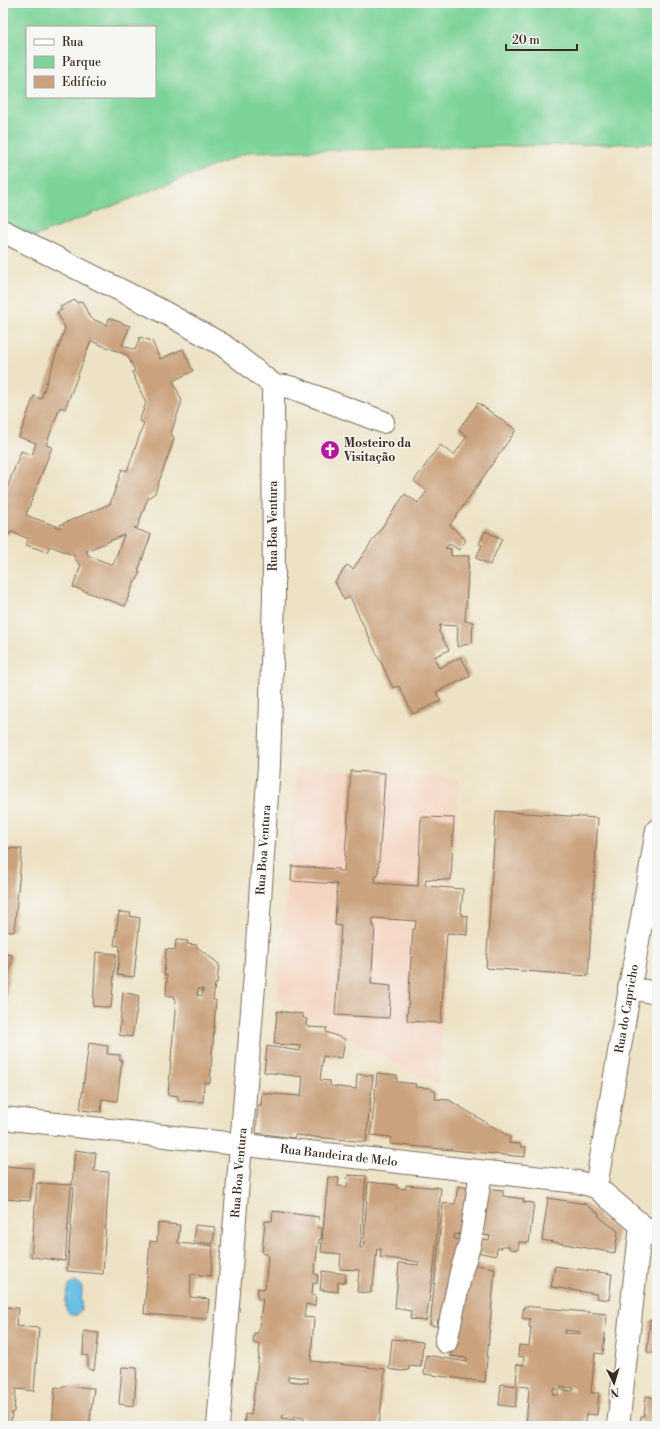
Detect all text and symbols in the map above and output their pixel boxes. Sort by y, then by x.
legend [26,26,156,98]
scale bar [506,26,577,52]
text: 20 m [512,33,540,48]
text: Rua [62,35,84,50]
text: Parque [62,55,101,70]
text: Edifício [62,75,107,90]
place label: Mosteiro da Visitação [343,436,412,465]
church icon: Mosteiro da Visitação [319,439,341,461]
street label: Rua Boa Ventura [266,480,281,571]
street label: Rua Boa Ventura [253,803,274,895]
street label: Rua do Capricho [612,963,642,1054]
street label: Rua Boa Ventura [228,1126,250,1219]
street label: Rua Bandeira de Melo [279,1142,399,1170]
north arrow [594,1363,634,1403]
text: N [610,1385,620,1399]

